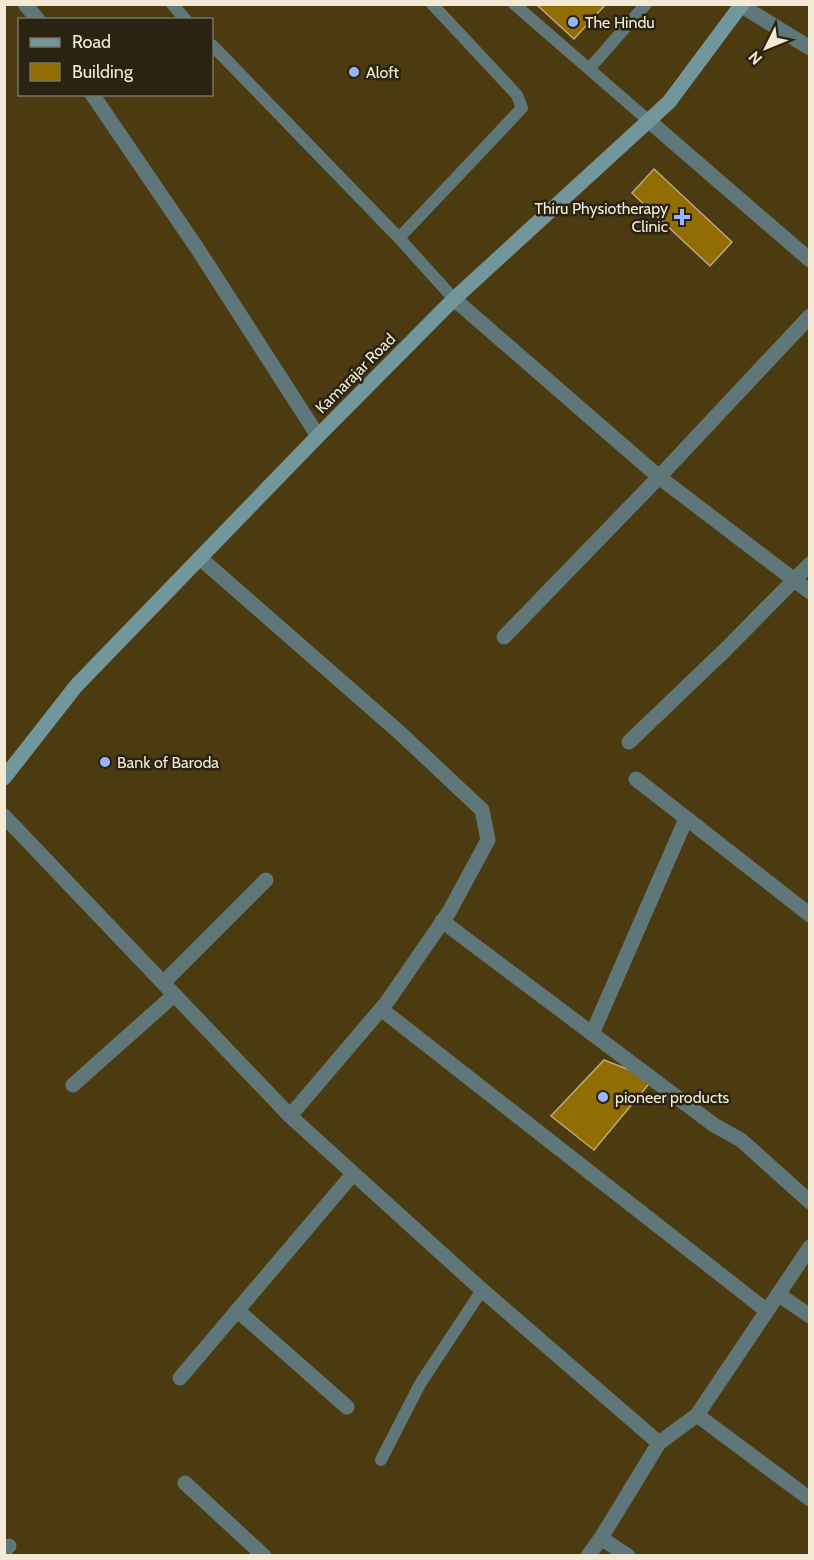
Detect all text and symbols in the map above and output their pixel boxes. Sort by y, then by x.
place label: The Hindu [585,13,655,32]
marker: The Hindu [566,15,580,29]
legend [18,18,213,96]
north arrow [736,18,796,78]
text: Road [72,31,111,53]
text: N [745,47,766,69]
text: Building [72,61,134,83]
place label: Aloft [366,63,399,82]
marker: Aloft [347,65,361,79]
place label: Thiru Physiotherapy Clinic [535,199,668,236]
marker: Thiru Physiotherapy Clinic [673,208,691,226]
street label: Kamarajar Road [311,329,399,417]
place label: Bank of Baroda [117,753,219,772]
marker: Bank of Baroda [98,755,112,769]
place label: pioneer products [615,1088,730,1107]
marker: pioneer products [596,1090,610,1104]

